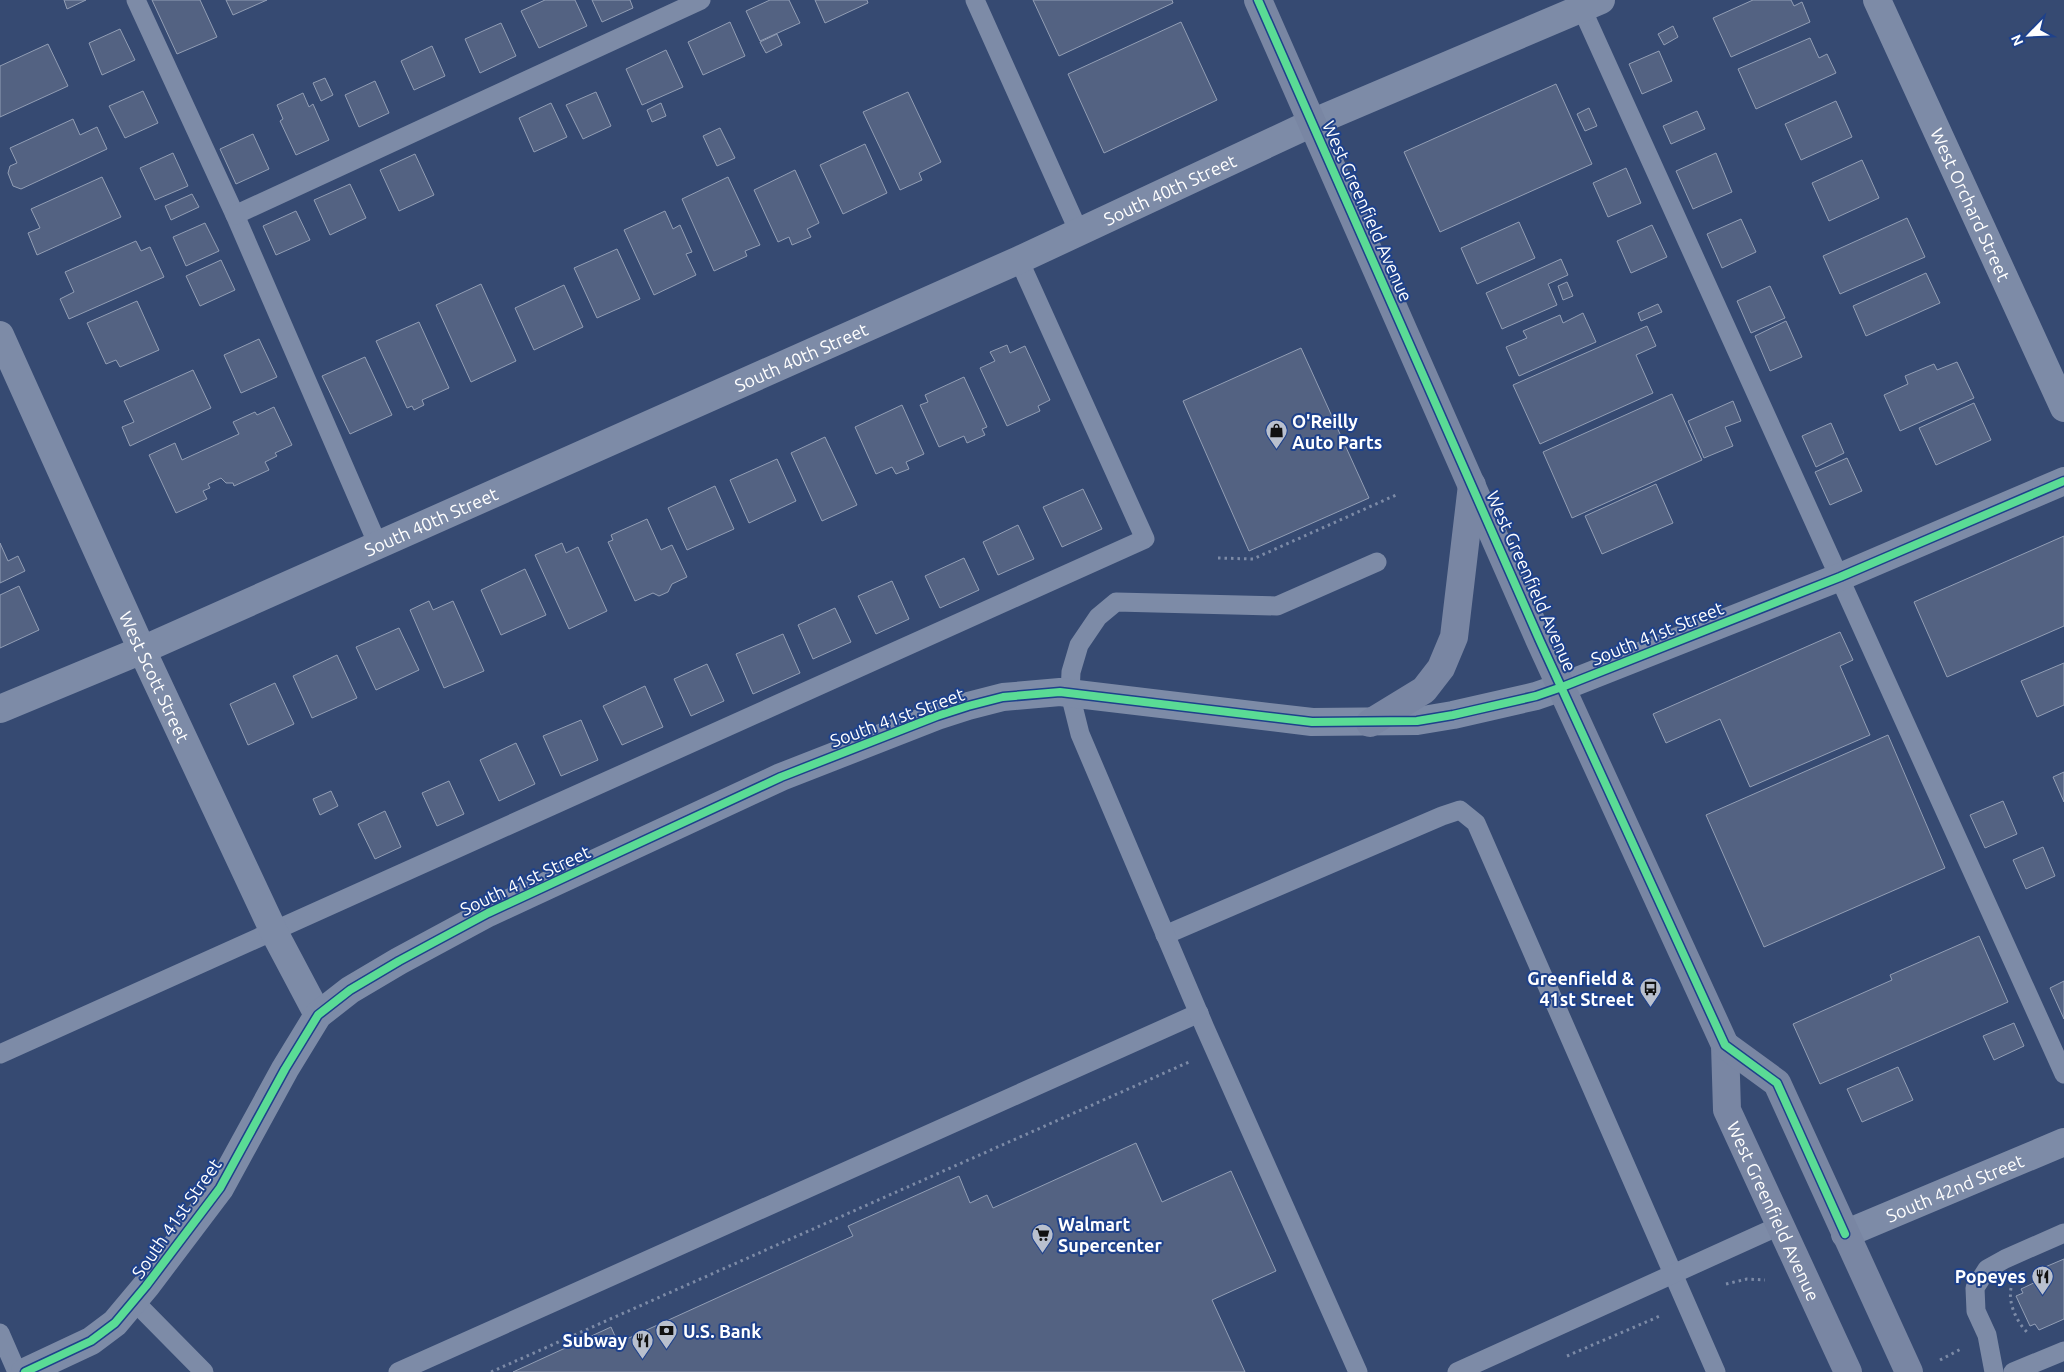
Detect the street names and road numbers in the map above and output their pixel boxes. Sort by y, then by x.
street label: West Greenfield Avenue [1319,118,1417,304]
street label: West Orchard Street [1927,125,2014,284]
street label: South 40th Street [1100,150,1239,229]
street label: South 40th Street [731,319,871,395]
street label: South 40th Street [361,483,501,560]
street label: West Greenfield Avenue [1483,488,1581,674]
street label: South 41st Street [1588,597,1726,669]
street label: West Scott Street [116,608,194,745]
street label: South 41st Street [827,683,967,751]
street label: South 41st Street [457,841,593,919]
street label: West Greenfield Avenue [1724,1118,1824,1304]
street label: South 42nd Street [1883,1150,2026,1226]
street label: South 41st Street [127,1154,225,1282]

